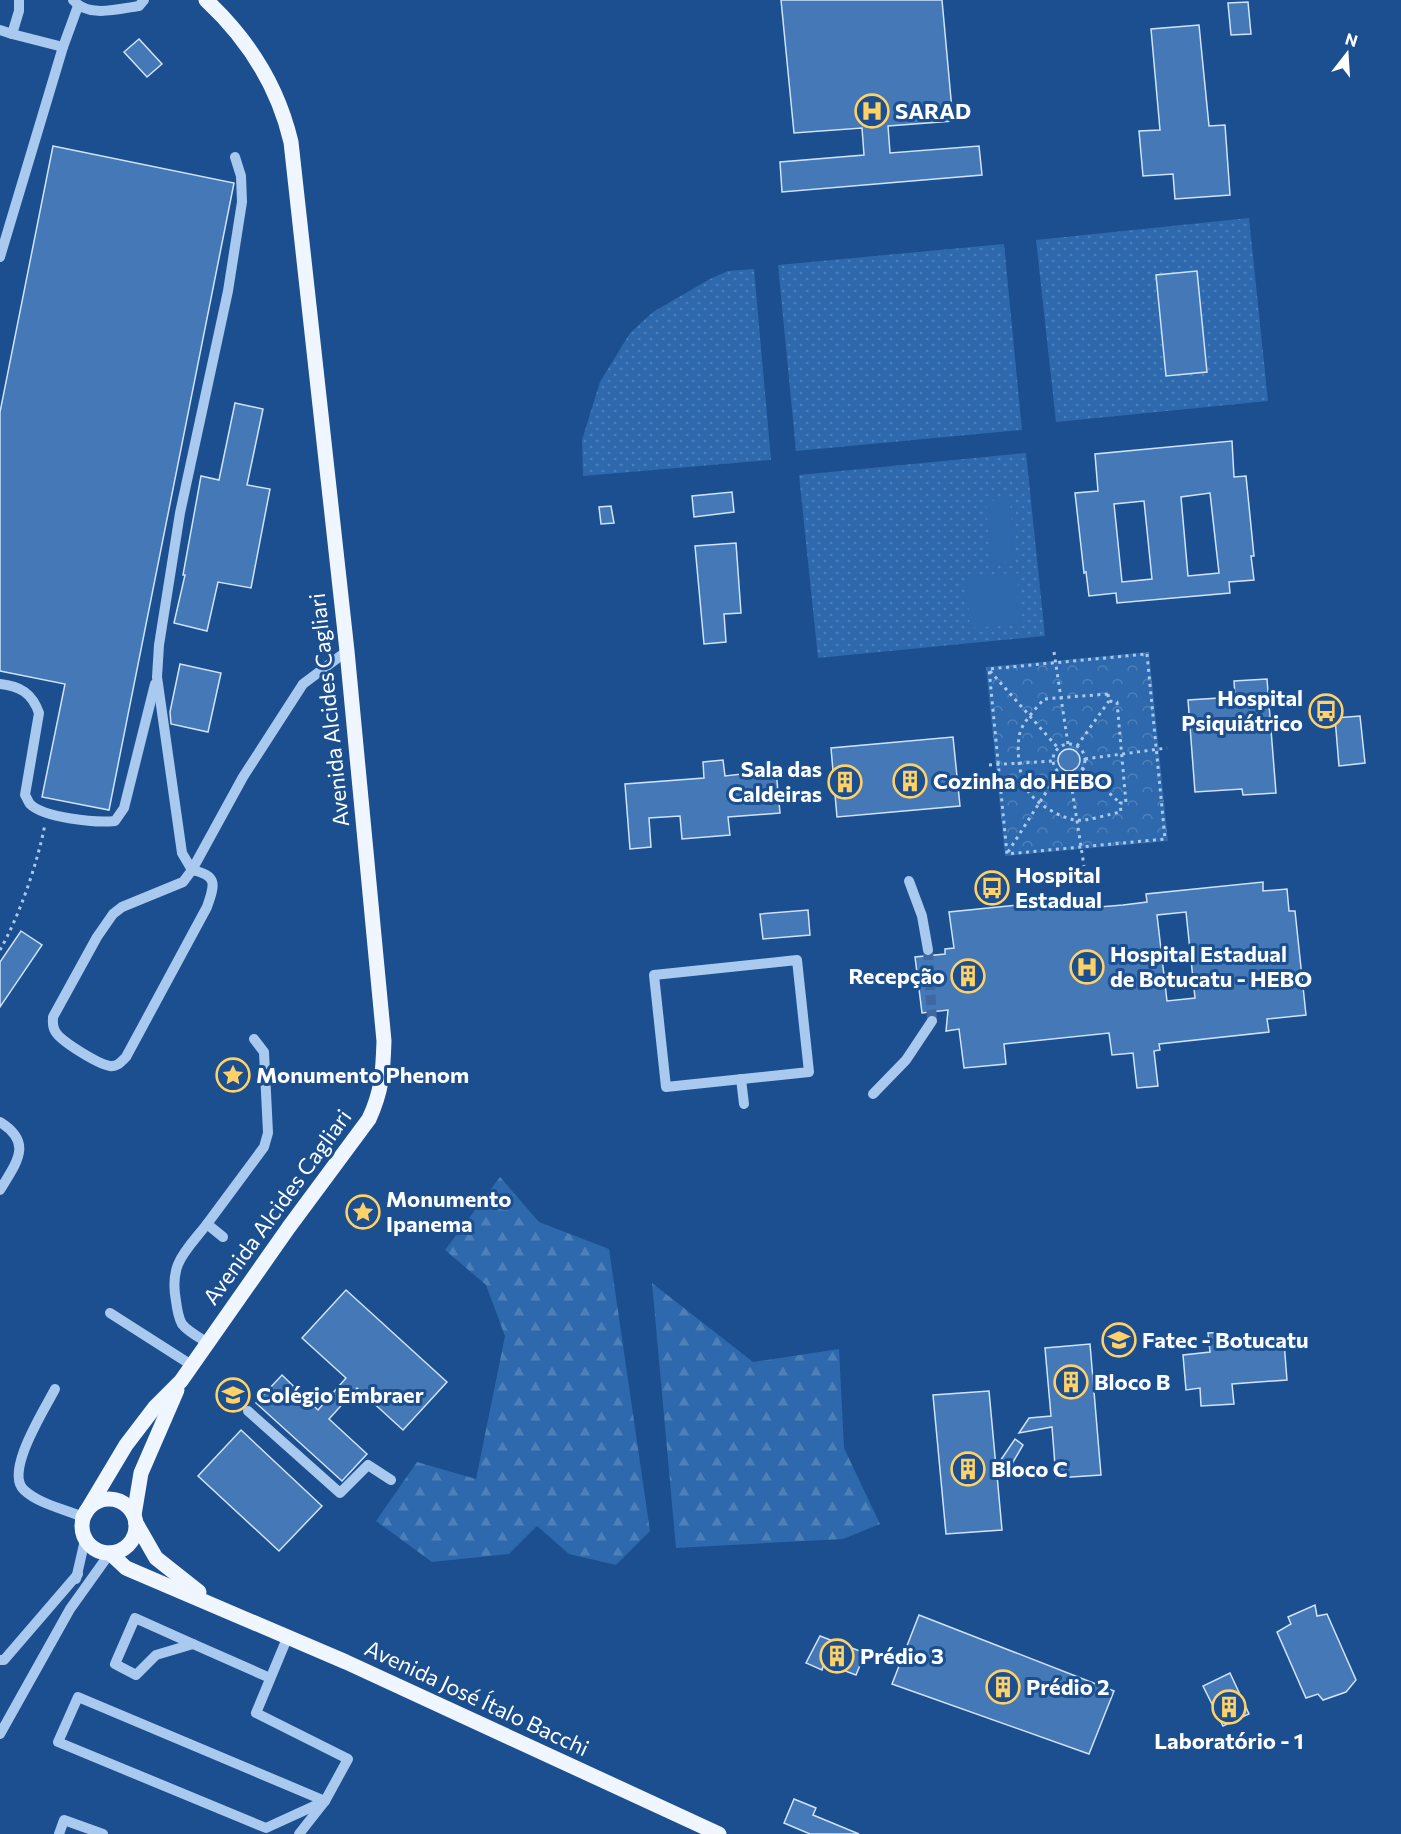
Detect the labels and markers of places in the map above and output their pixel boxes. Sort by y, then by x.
hospital icon: SARAD [854,93,890,129]
place label: SARAD [895,97,971,124]
place label: Hospital Psiquiátrico [1181,684,1303,736]
bus stop icon: Hospital Psiquiátrico [1308,693,1344,729]
place label: Sala das Caldeiras [728,755,822,807]
building icon: Cozinha do HEBO [892,763,928,799]
building icon: Sala das Caldeiras [827,764,863,800]
place label: Cozinha do HEBO [933,767,1112,794]
place label: Hospital Estadual [1015,861,1102,913]
bus stop icon: Hospital Estadual [974,870,1010,906]
place label: Hospital Estadual de Botucatu - HEBO [1110,940,1312,992]
hospital icon: Hospital Estadual de Botucatu - HEBO [1069,949,1105,985]
building icon: Recepção [950,958,986,994]
place label: Recepção [848,962,945,989]
place icon: Monumento Phenom [215,1057,251,1093]
place label: Monumento Phenom [256,1061,469,1088]
place label: Monumento Ipanema [386,1185,511,1237]
place icon: Monumento Ipanema [345,1194,381,1230]
school or university icon: Fatec - Botucatu [1101,1322,1137,1358]
place label: Fatec - Botucatu [1142,1326,1309,1353]
building icon: Bloco B [1053,1364,1089,1400]
place label: Bloco B [1094,1368,1170,1395]
school or university icon: Colégio Embraer [215,1377,251,1413]
place label: Colégio Embraer [256,1381,424,1408]
building icon: Bloco C [950,1451,986,1487]
place label: Bloco C [991,1455,1068,1482]
building icon: Prédio 3 [819,1638,855,1674]
place label: Prédio 3 [860,1642,944,1669]
building icon: Prédio 2 [985,1669,1021,1705]
place label: Prédio 2 [1026,1673,1110,1700]
building icon: Laboratório - 1 [1211,1689,1247,1725]
place label: Laboratório - 1 [1154,1727,1304,1754]

